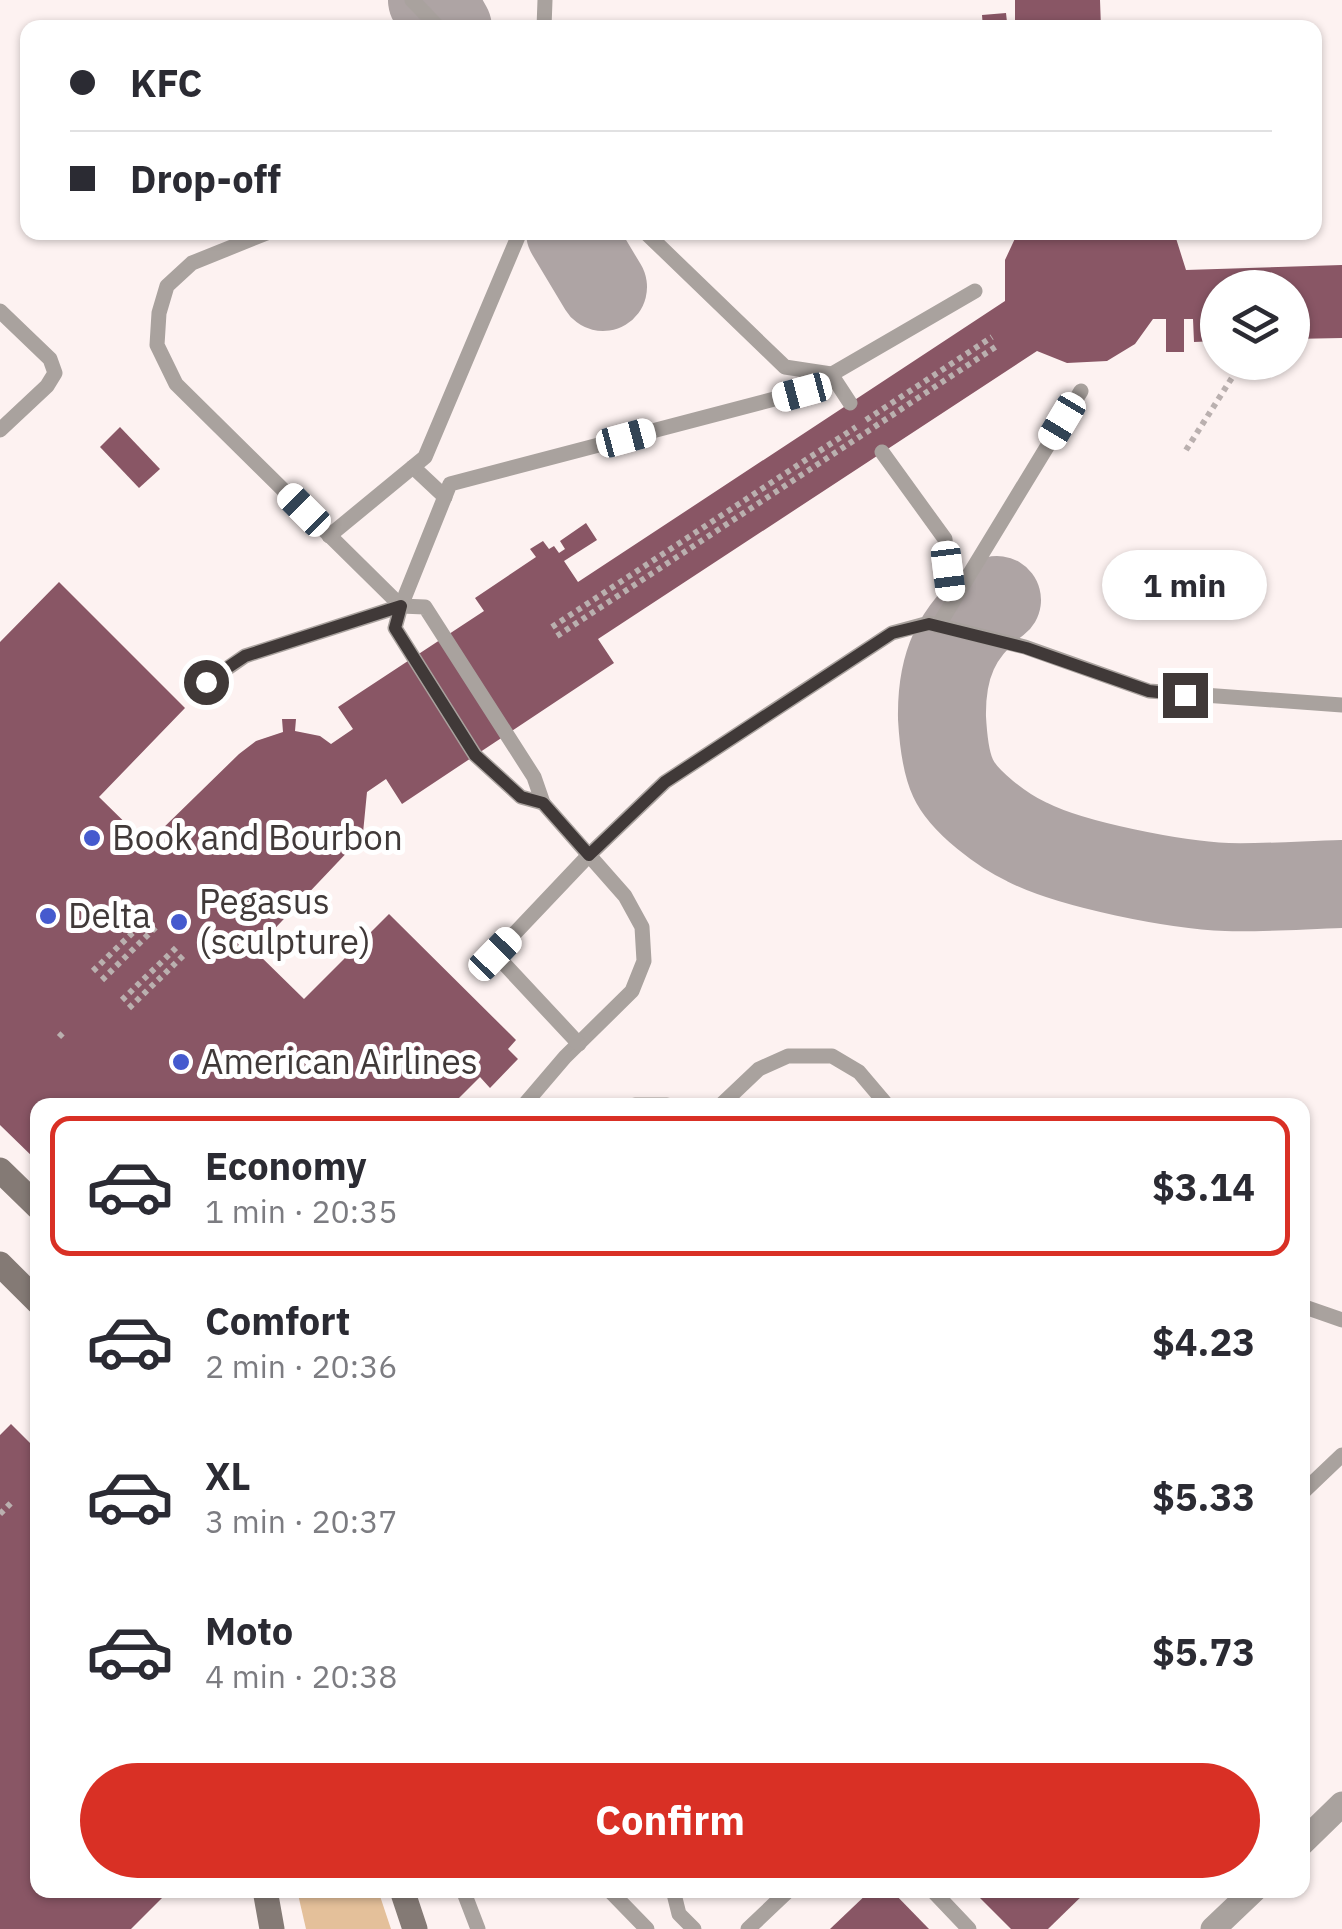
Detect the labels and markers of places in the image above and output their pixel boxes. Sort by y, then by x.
place label: Book and Bourbon [112,814,403,860]
marker: Book and Bourbon [81,827,103,849]
place label: Pegasus (sculpture) [199,878,371,964]
place label: Delta [68,892,151,938]
marker: Delta [37,905,59,927]
marker: Pegasus (sculpture) [168,911,190,933]
place label: American Airlines [201,1038,478,1084]
marker: American Airlines [170,1051,192,1073]

